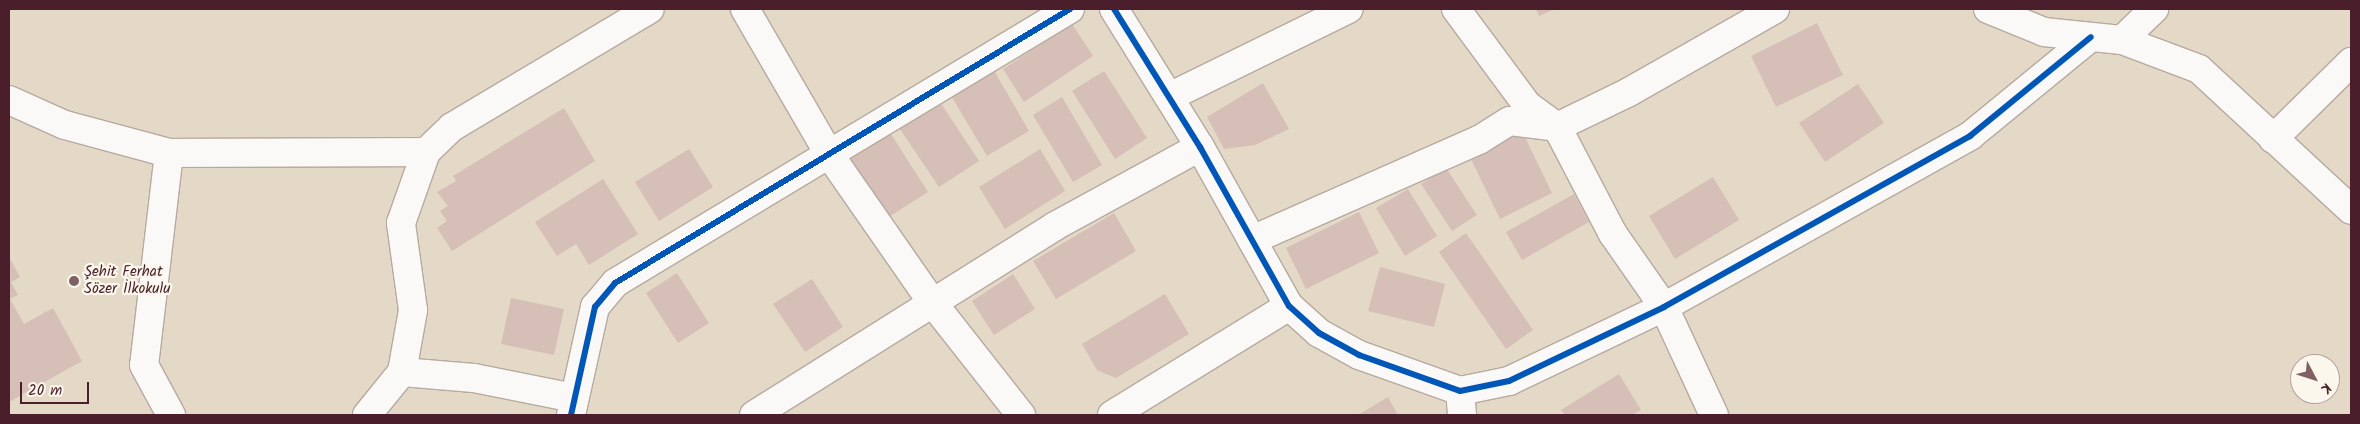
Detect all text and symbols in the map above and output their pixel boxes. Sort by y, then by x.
place label: Şehit Ferhat Sözer İlkokulu [84,263,170,298]
marker: Şehit Ferhat Sözer İlkokulu [68,275,80,287]
north arrow [2290,354,2340,404]
scale bar [22,372,91,404]
text: K [2315,378,2337,398]
text: 20 m [28,379,62,403]

